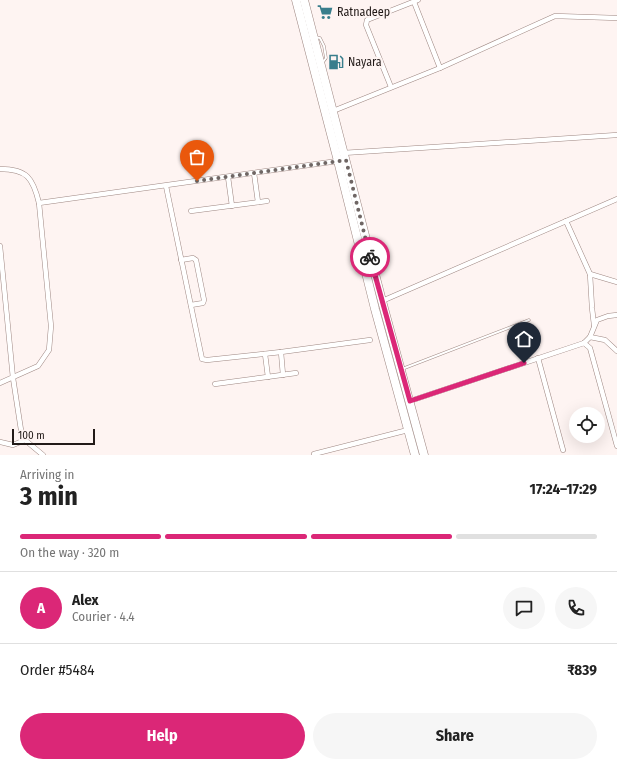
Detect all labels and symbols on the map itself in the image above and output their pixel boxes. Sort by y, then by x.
supermarket icon: Ratnadeep [316,3,334,21]
place label: Ratnadeep [337,5,390,19]
fuel station icon: Nayara [327,53,345,71]
place label: Nayara [348,55,382,69]
pin [180,140,214,181]
courier [350,237,390,277]
pin [507,322,541,363]
scale bar [12,427,95,446]

